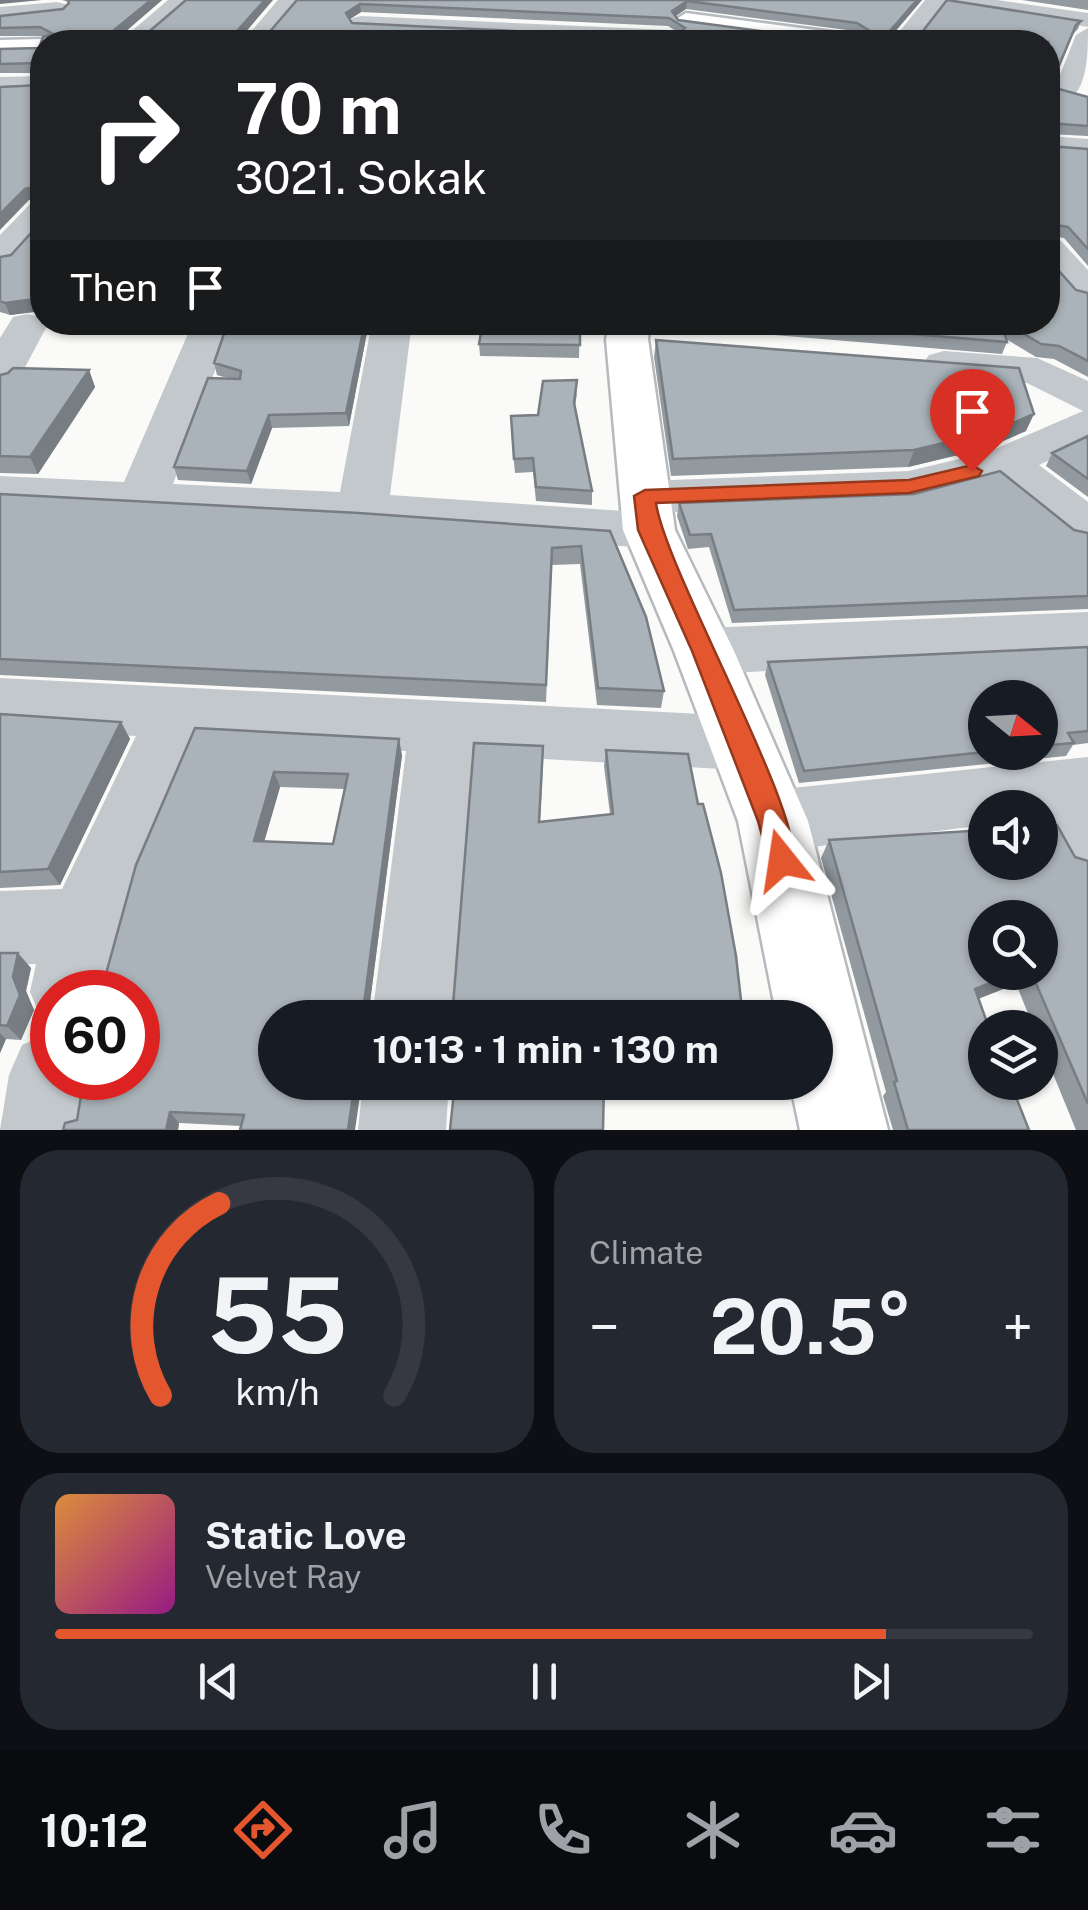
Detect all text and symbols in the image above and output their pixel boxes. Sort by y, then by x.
text: 70 m [235,67,402,150]
icon: right [70,70,200,200]
text: 3021. Sokak [235,151,487,204]
icon: arrive [178,260,233,315]
text: Then [70,265,158,310]
pin [930,369,1015,472]
icon: arrive [945,384,1000,439]
north arrow [968,680,1058,770]
map controls [968,680,1058,1100]
button: sound [968,790,1058,880]
position arrow [730,808,834,912]
button: search [968,900,1058,990]
speed limit sign: 60 [30,970,160,1100]
button: layers [968,1010,1058,1100]
text: 10:13 · 1 min · 130 m [372,1027,719,1072]
text: Climate [589,1234,703,1271]
text: 55 [207,1254,347,1376]
text: 20.5° [710,1283,912,1371]
text: − [589,1295,620,1359]
text: + [1002,1295,1033,1359]
text: km/h [235,1371,319,1413]
text: Static Love [205,1513,407,1558]
text: Velvet Ray [205,1558,361,1595]
icon: previous [191,1654,246,1709]
icon: pause [517,1654,572,1709]
icon: next [843,1654,898,1709]
icon: directions [228,1795,298,1865]
icon: music [378,1795,448,1865]
icon: phone [528,1795,598,1865]
icon: climate [678,1795,748,1865]
icon: car [828,1795,898,1865]
icon: filters [978,1795,1048,1865]
text: 10:12 [40,1804,148,1857]

